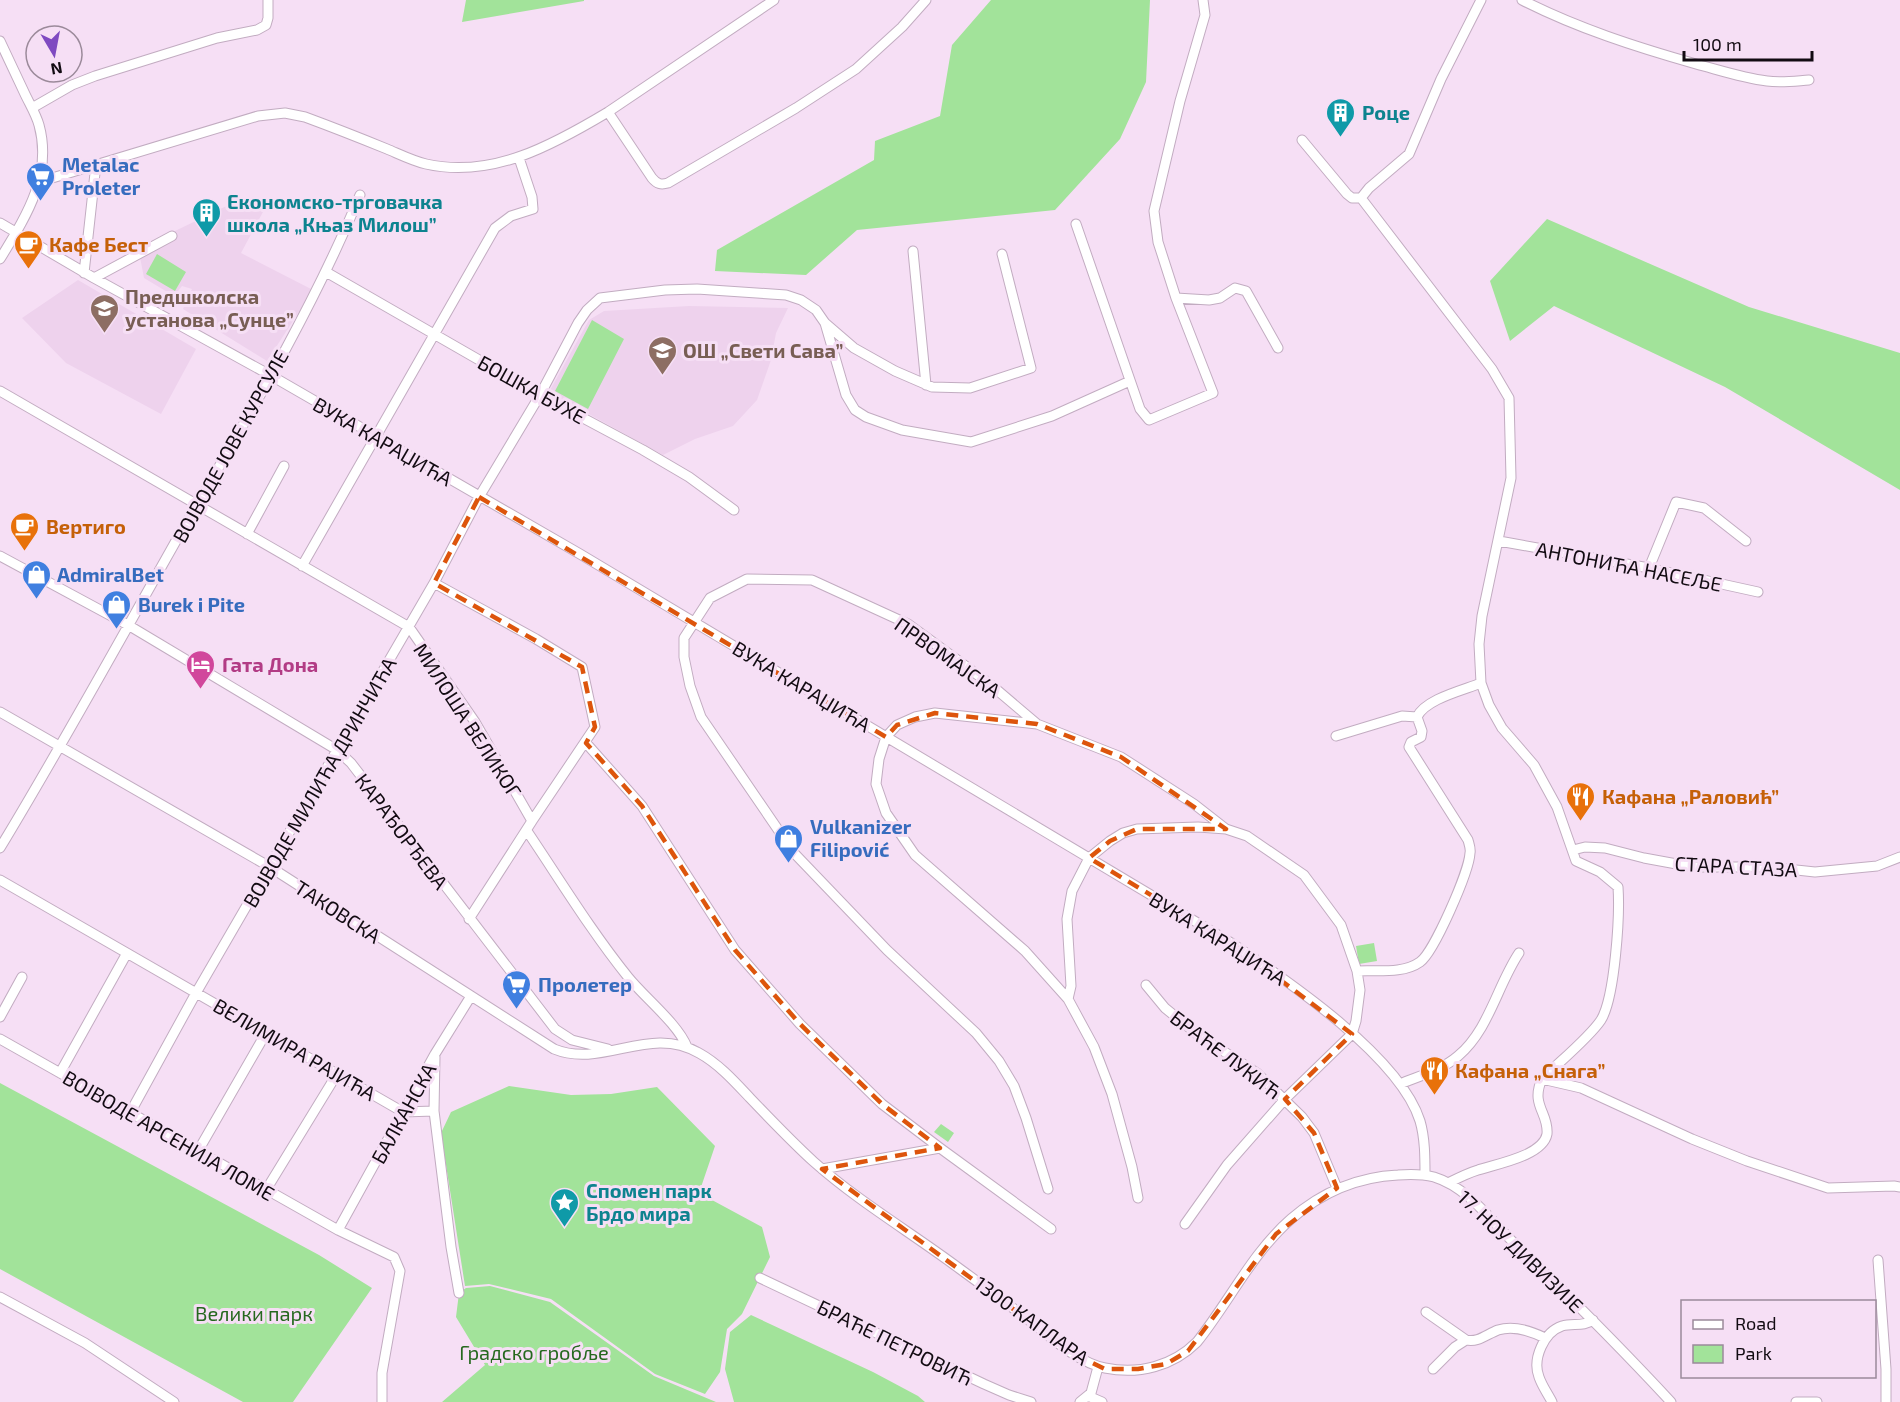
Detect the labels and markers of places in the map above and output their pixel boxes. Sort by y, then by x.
building icon: Роце [1325,96,1357,138]
place label: Роце [1362,100,1410,124]
place label: Metalac Proleter [62,152,141,199]
supermarket icon: Metalac Proleter [25,160,57,202]
place label: Економско-трговачка школа „Књаз Милош” [227,189,443,236]
building icon: Економско-трговачка школа „Књаз Милош” [190,196,222,238]
cafe icon: Кафе Бест [12,228,44,270]
place label: Кафе Бест [49,232,148,256]
place label: Предшколска установа „Сунце” [125,284,294,331]
school or university icon: Предшколска установа „Сунце” [88,292,120,334]
school or university icon: ОШ „Свети Сава” [646,334,678,376]
place label: ОШ „Свети Сава” [683,338,843,362]
cafe icon: Вертиго [9,510,41,552]
place label: Вертиго [46,514,126,538]
shop icon: AdmiralBet [20,558,52,600]
place label: AdmiralBet [57,562,164,586]
shop icon: Burek i Pite [101,588,133,630]
place label: Burek i Pite [138,592,245,616]
hotel icon: Гата Дона [185,648,217,690]
place label: Гата Дона [222,652,318,676]
restaurant icon: Кафана „Раловић” [1565,780,1597,822]
place label: Кафана „Раловић” [1602,784,1779,808]
place label: Vulkanizer Filipović [810,814,912,861]
shop icon: Vulkanizer Filipović [773,822,805,864]
supermarket icon: Пролетер [501,968,533,1010]
place label: Пролетер [538,972,632,996]
restaurant icon: Кафана „Снага” [1418,1054,1450,1096]
place label: Кафана „Снага” [1455,1058,1605,1082]
place label: Спомен парк Брдо мира [586,1178,712,1225]
place icon: Спомен парк Брдо мира [549,1186,581,1228]

